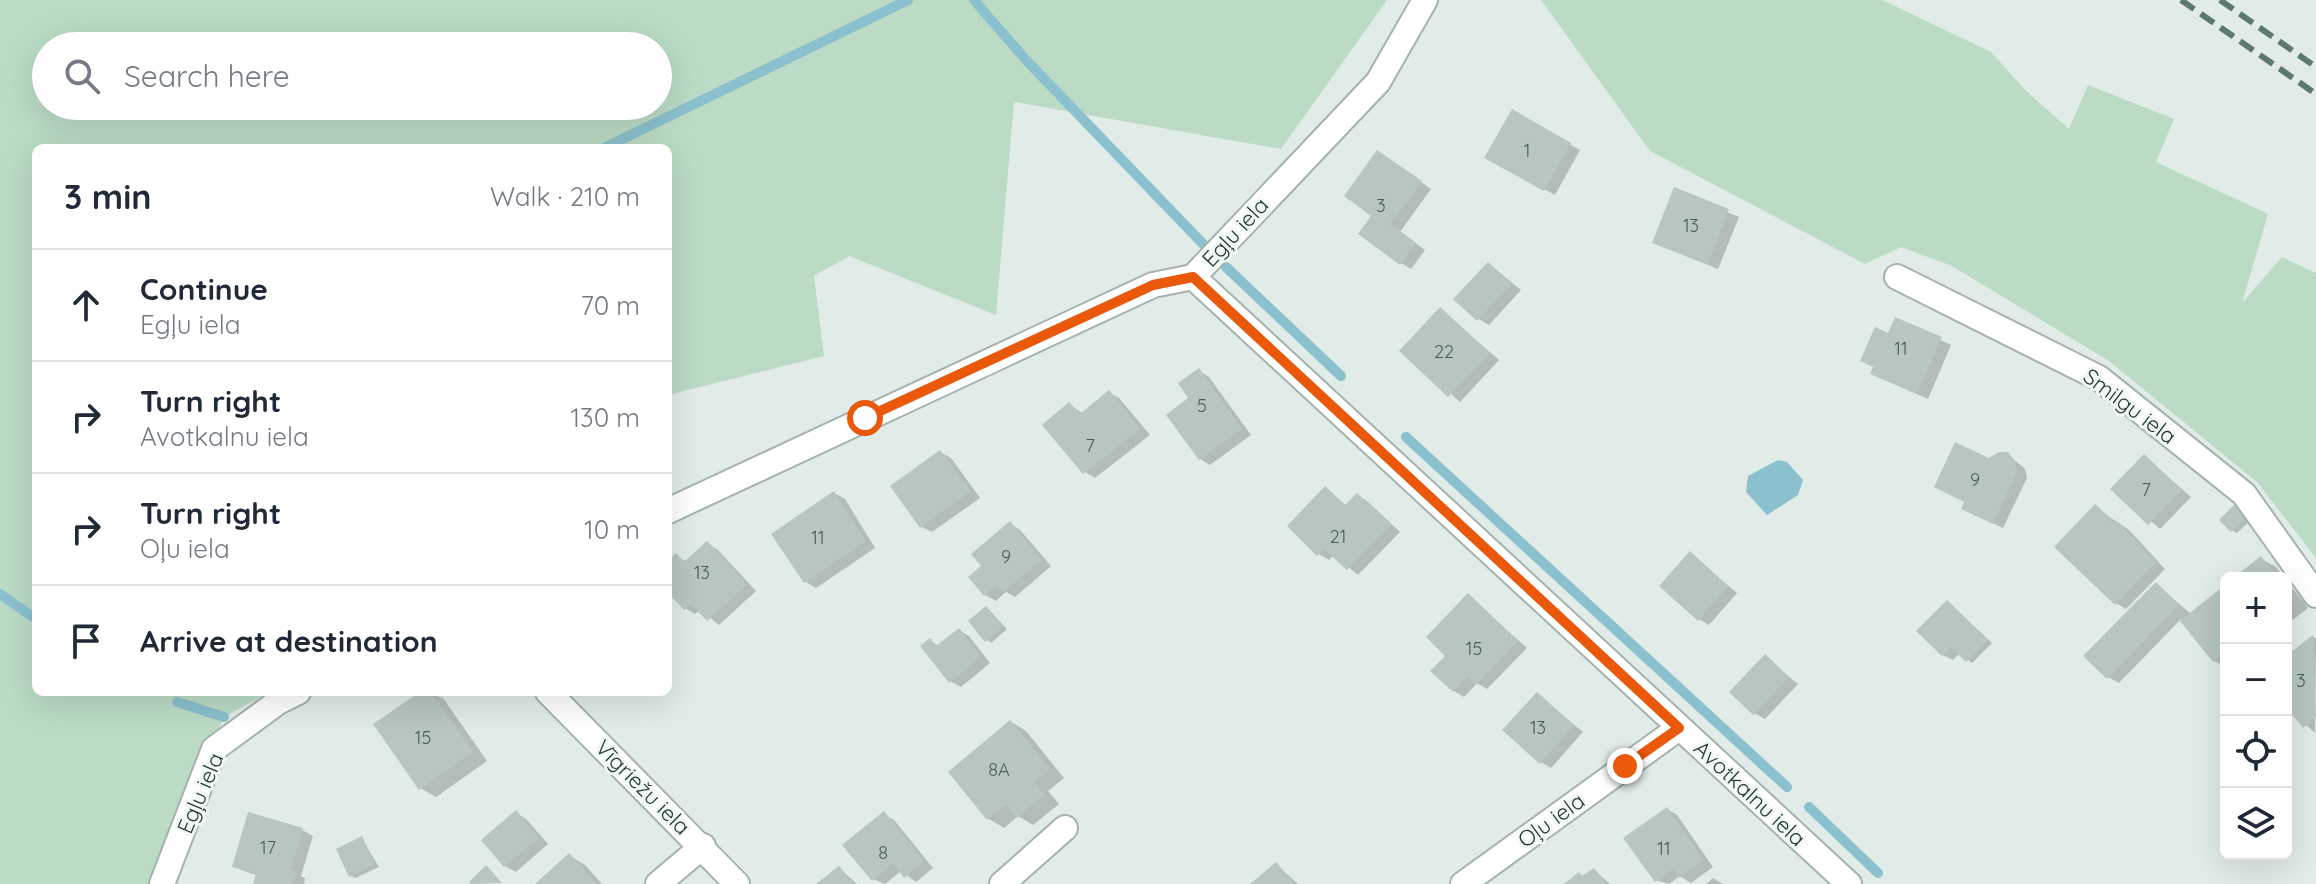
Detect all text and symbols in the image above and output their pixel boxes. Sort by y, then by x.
search box [32,32,672,120]
icon: search [60,54,104,98]
text: Search here [124,57,290,95]
house number: 1 [1524,139,1530,162]
text: 3 min [64,175,151,218]
text: Walk · 210 m [490,180,640,213]
street label: Egļu iela [1196,191,1274,273]
house number: 3 [1376,194,1386,217]
house number: 13 [1683,214,1699,237]
text: Continue [140,270,268,308]
icon: ahead [64,283,108,327]
text: 70 m [580,289,640,322]
text: Egļu iela [140,308,241,341]
house number: 11 [1894,337,1908,360]
house number: 22 [1434,340,1454,363]
street label: Smilgu iela [2078,362,2182,450]
text: Turn right [140,382,281,420]
house number: 5 [1197,394,1207,417]
icon: right [64,395,108,439]
route start [847,400,883,436]
text: 130 m [570,401,640,434]
text: Avotkalnu iela [140,420,309,453]
house number: 7 [1085,434,1095,457]
house number: 9 [1970,468,1980,491]
house number: 7 [2141,478,2151,501]
text: Turn right [140,494,281,532]
icon: right [64,507,108,551]
text: 10 m [584,513,640,546]
house number: 21 [1330,525,1346,548]
house number: 11 [811,526,825,549]
text: Oļu iela [140,532,230,565]
house number: 9 [1001,545,1011,568]
house number: 13 [694,561,710,584]
map controls [2220,572,2292,860]
button: + [2220,572,2292,644]
icon: arrive [64,619,108,663]
text: Arrive at destination [140,622,438,660]
house number: 15 [1466,637,1482,660]
button: − [2220,644,2292,716]
house number: 3 [2296,669,2306,692]
house number: 13 [1530,716,1546,739]
button: locate [2220,716,2292,788]
house number: 15 [415,726,431,749]
street label: Vīgriežu iela [590,734,696,840]
street label: Avotkalnu iela [1688,734,1812,852]
street label: Egļu iela [170,748,230,838]
route end [1607,748,1643,784]
house number: 8A [988,758,1010,781]
street label: Oļu iela [1512,786,1590,854]
button: layers [2220,788,2292,860]
house number: 17 [260,836,276,859]
house number: 11 [1657,837,1671,860]
house number: 8 [878,841,888,864]

